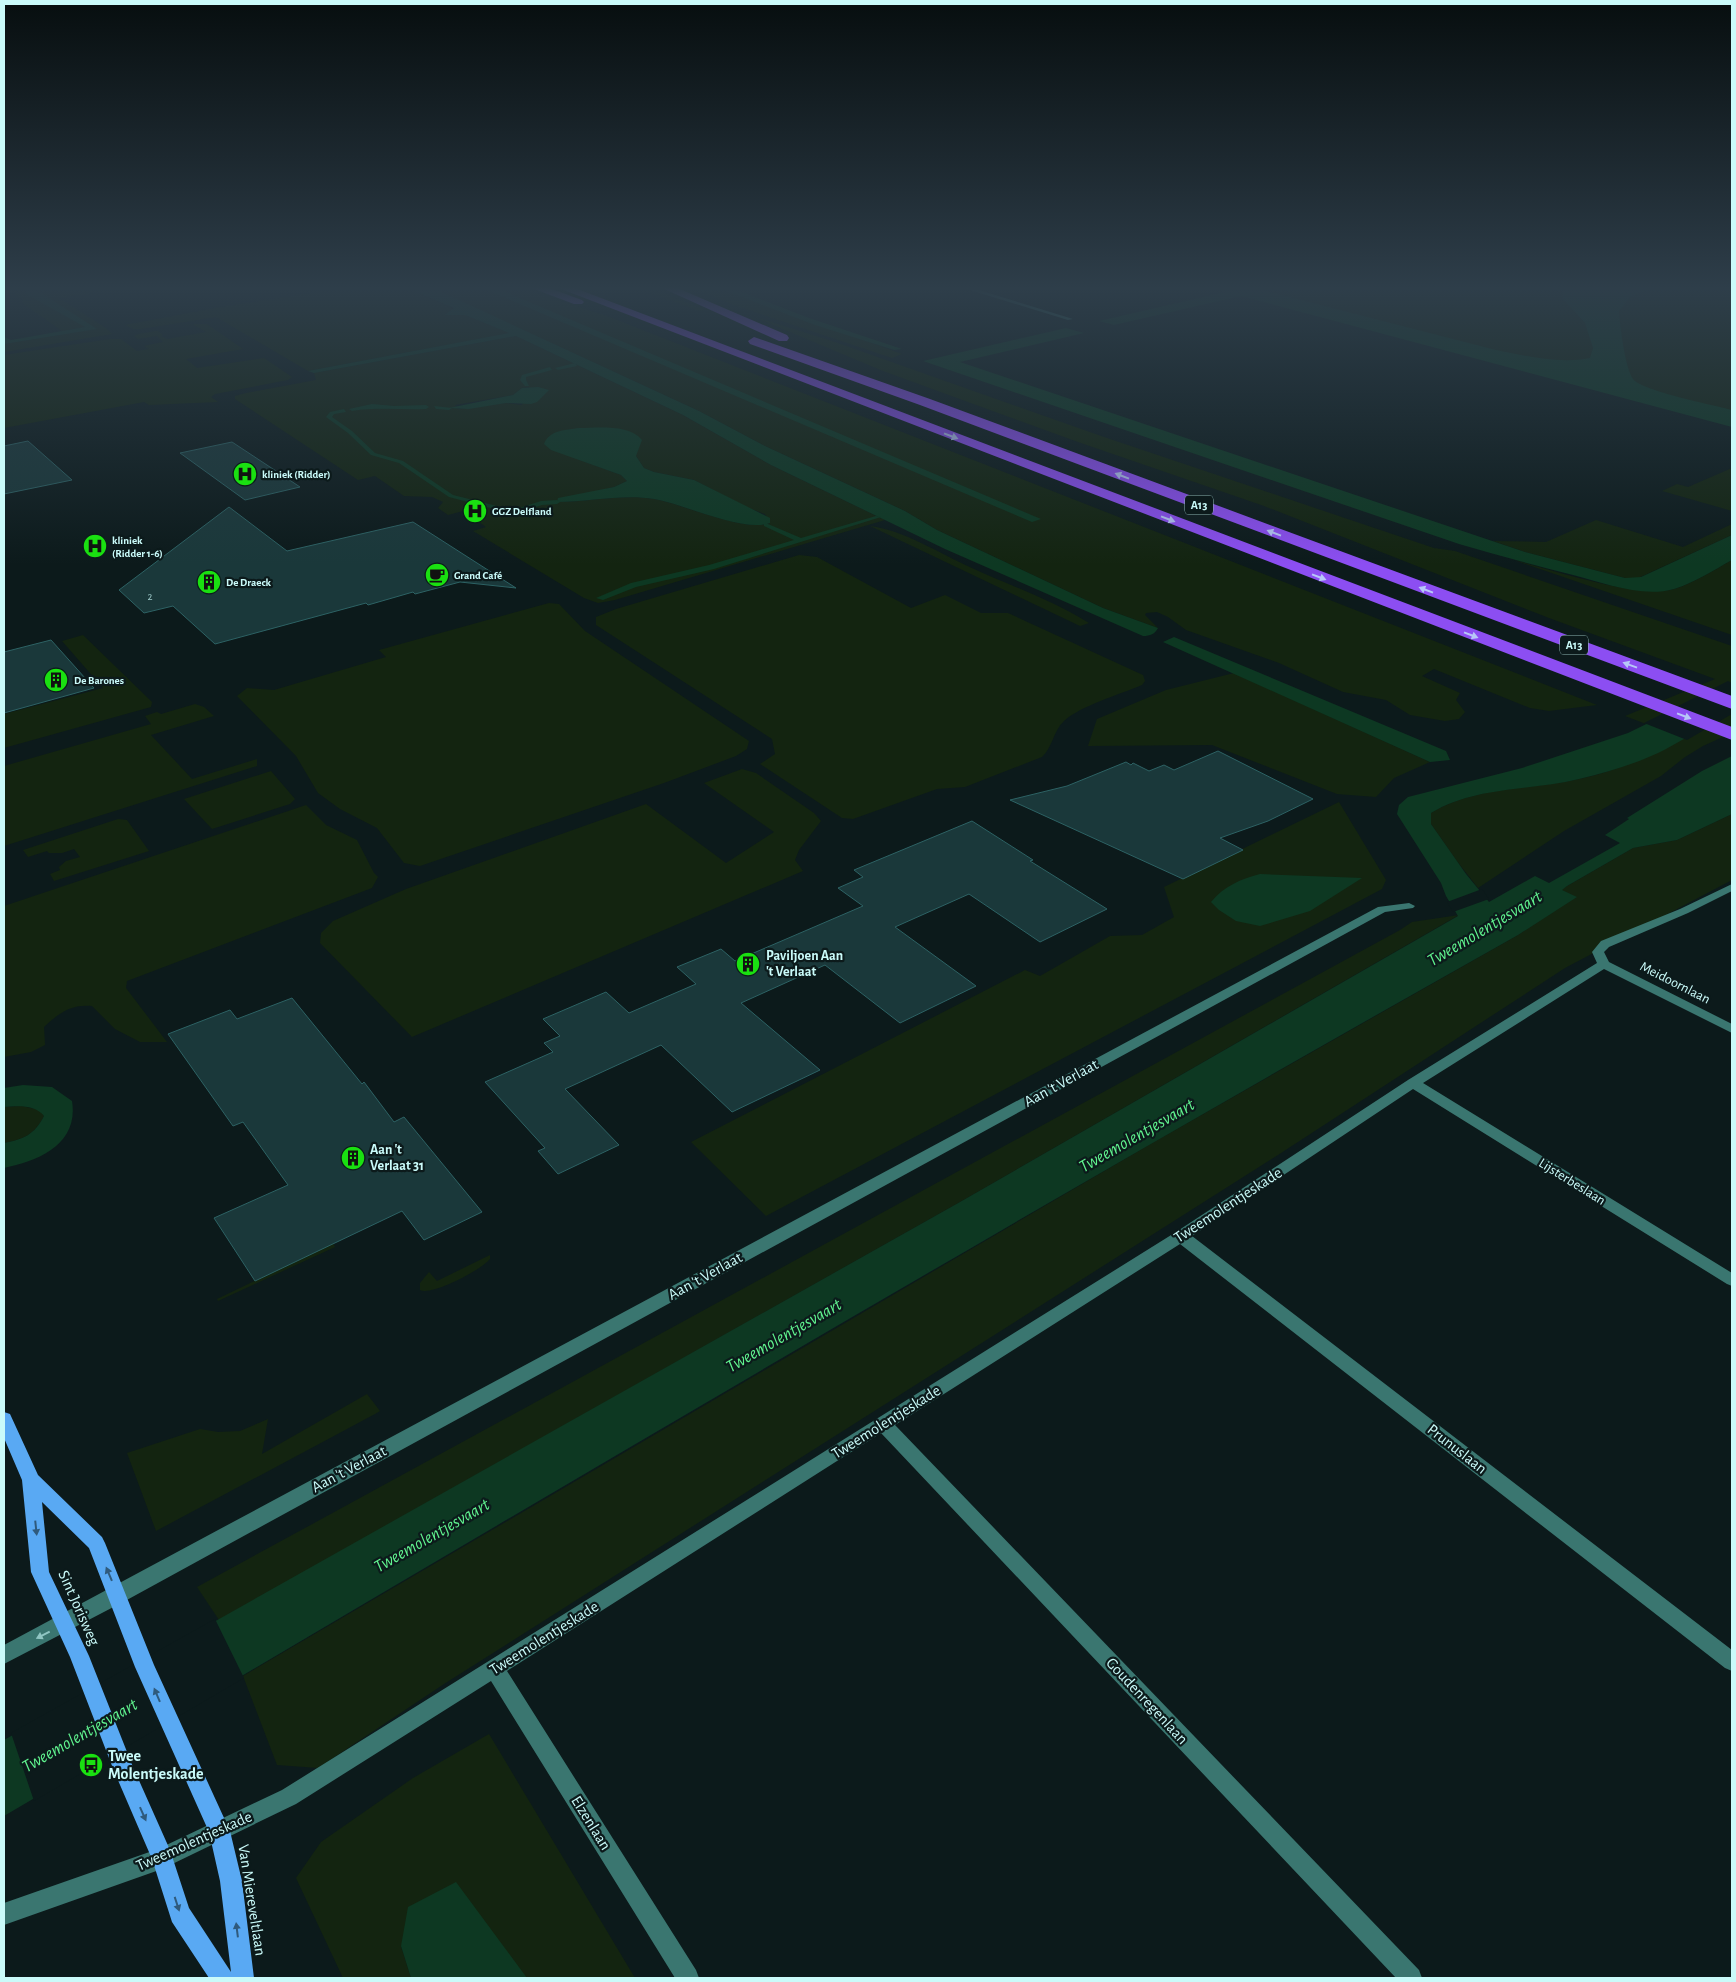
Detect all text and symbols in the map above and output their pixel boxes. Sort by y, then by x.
one-way arrow [944,432,959,440]
hospital icon: kliniek (Ridder) [232,461,258,487]
place label: kliniek (Ridder) [262,469,331,480]
one-way arrow [1114,472,1129,480]
road number: A13 [1185,496,1213,514]
hospital icon: GGZ Delfland [462,498,488,524]
place label: GGZ Delfland [492,506,552,517]
one-way arrow [1160,516,1175,523]
one-way arrow [1266,529,1281,537]
hospital icon: kliniek (Ridder 1-6) [82,533,108,559]
place label: kliniek (Ridder 1-6) [112,535,163,559]
cafe icon: Grand Café [424,562,450,588]
building icon: De Draeck [196,569,222,595]
place label: Grand Café [454,570,502,581]
one-way arrow [1312,574,1327,581]
place label: De Draeck [226,577,272,588]
one-way arrow [1419,586,1434,593]
house number: 2 [147,591,153,602]
one-way arrow [1464,631,1479,639]
road number: A13 [1560,636,1588,654]
one-way arrow [1622,661,1637,669]
building icon: De Barones [43,667,69,693]
place label: De Barones [74,675,124,686]
one-way arrow [1677,712,1692,720]
water label: Tweemolentjesvaart [1425,888,1545,970]
place label: Paviljoen Aan 't Verlaat [766,949,843,979]
building icon: Paviljoen Aan 't Verlaat [735,951,761,977]
street label: Meidoornlaan [1638,959,1712,1007]
street label: Aan 't Verlaat [1021,1056,1101,1110]
water label: Tweemolentjesvaart [1076,1096,1198,1176]
place label: Aan 't Verlaat 31 [370,1143,424,1173]
building icon: Aan 't Verlaat 31 [340,1145,366,1171]
street label: Lijsterbeslaan [1536,1156,1608,1208]
street label: Tweemolentjeskade [1171,1164,1285,1247]
street label: Aan 't Verlaat [665,1249,745,1303]
water label: Tweemolentjesvaart [723,1296,845,1376]
street label: Tweemolentjeskade [829,1382,944,1463]
street label: Prunuslaan [1424,1421,1490,1477]
street label: Aan 't Verlaat [309,1443,389,1495]
water label: Tweemolentjesvaart [371,1496,493,1576]
one-way arrow [32,1521,40,1537]
one-way arrow [104,1567,112,1581]
street label: Sint Jorisweg [55,1568,103,1648]
street label: Tweemolentjeskade [487,1598,602,1679]
one-way arrow [36,1631,51,1639]
street label: Goudenregenlaan [1103,1655,1191,1747]
one-way arrow [153,1688,161,1702]
water label: Tweemolentjesvaart [19,1696,141,1776]
place label: Twee Molentjeskade [108,1748,204,1783]
bus stop icon: Twee Molentjeskade [78,1752,104,1778]
street label: Elzenlaan [568,1793,614,1853]
one-way arrow [139,1807,147,1821]
street label: Tweemolentjeskade [134,1808,255,1875]
street label: Van Miereveltlaan [235,1843,269,1957]
one-way arrow [174,1897,181,1912]
one-way arrow [233,1922,241,1938]

